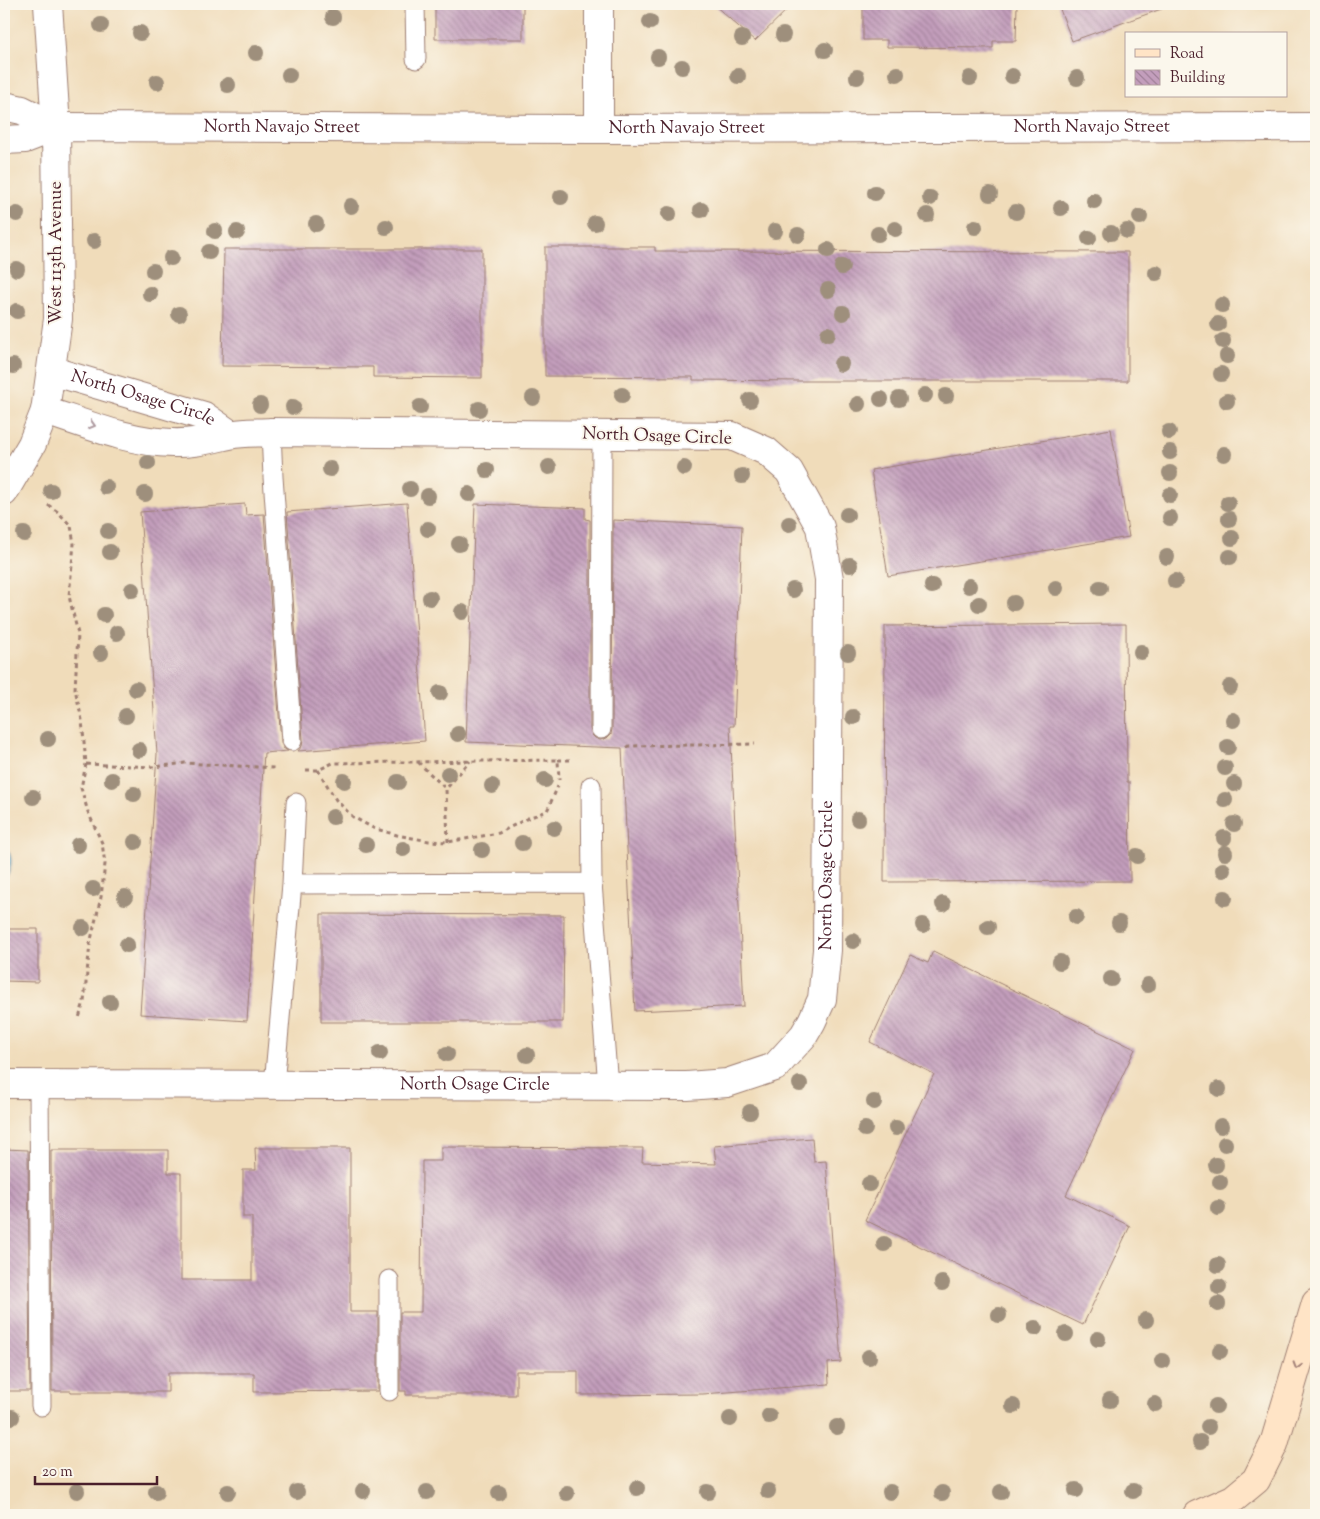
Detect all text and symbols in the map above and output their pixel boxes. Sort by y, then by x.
legend [1125,32,1288,98]
text: Road [1170,44,1204,65]
text: Building [1170,68,1225,89]
street label: North Navajo Street [1014,114,1170,141]
street label: North Navajo Street [203,115,360,141]
street label: North Navajo Street [609,116,765,142]
street label: West 113th Avenue [44,181,70,325]
street label: North Osage Circle [67,364,221,433]
one-way arrow [87,420,96,430]
street label: North Osage Circle [582,421,732,453]
street label: North Osage Circle [814,800,841,951]
street label: North Osage Circle [400,1072,550,1099]
one-way arrow [1293,1361,1303,1370]
scale bar [35,1454,158,1486]
text: 20 m [42,1462,73,1483]

